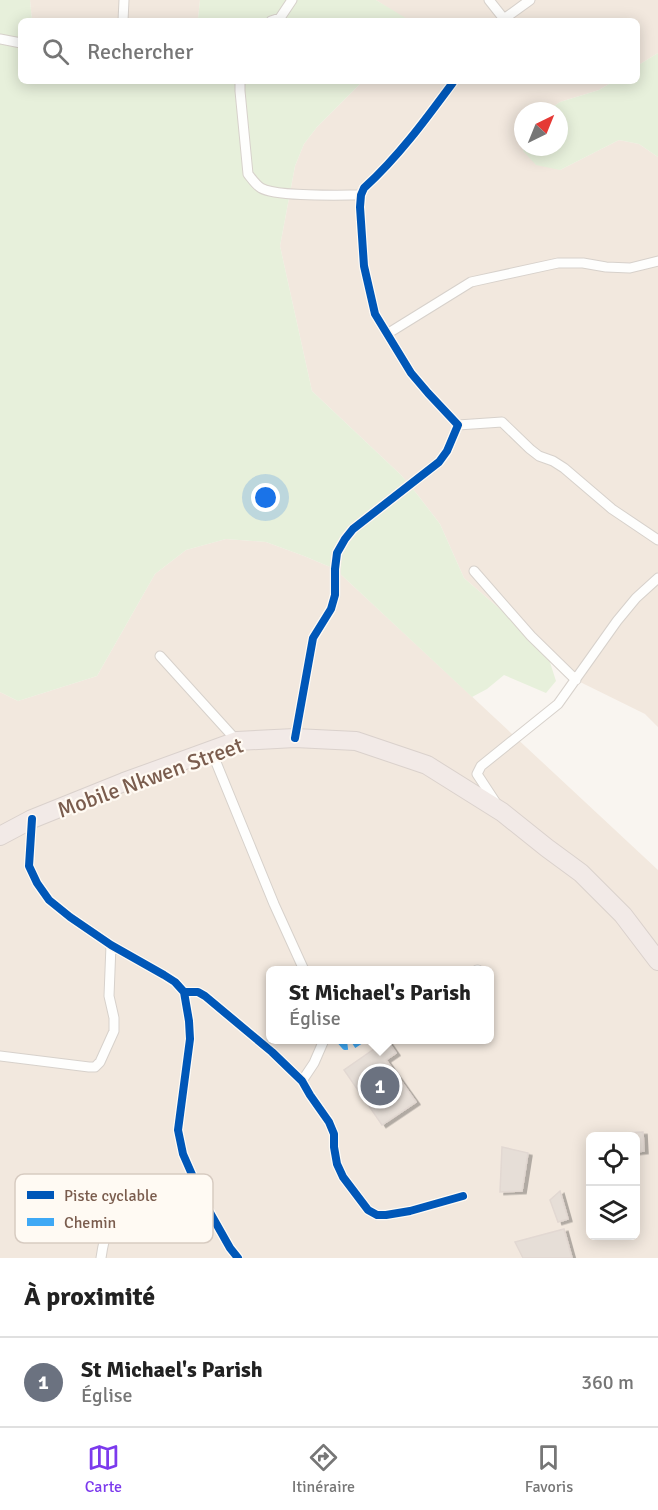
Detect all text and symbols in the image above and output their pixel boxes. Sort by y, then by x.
search box [18,18,640,84]
icon: search [39,35,72,68]
text: Rechercher [87,38,193,65]
north arrow [514,102,568,156]
your location [251,483,280,512]
street label: Mobile Nkwen Street [54,731,247,824]
popup [266,966,494,1044]
text: St Michael's Parish [289,979,471,1006]
text: Église [289,1006,341,1031]
pin: 1 [360,1064,400,1108]
map controls [586,1132,640,1240]
button: locate [586,1132,640,1186]
legend [15,1174,213,1243]
text: Piste cyclable [64,1186,158,1206]
button: layers [586,1186,640,1240]
text: Chemin [64,1213,116,1233]
text: À proximité [24,1281,155,1313]
text: St Michael's Parish [81,1356,263,1383]
text: 1 [38,1370,49,1395]
text: 360 m [581,1370,634,1395]
text: Église [81,1383,133,1408]
tab: Carte [85,1441,122,1497]
tab: Itinéraire [292,1441,355,1497]
tab: Favoris [525,1441,573,1497]

